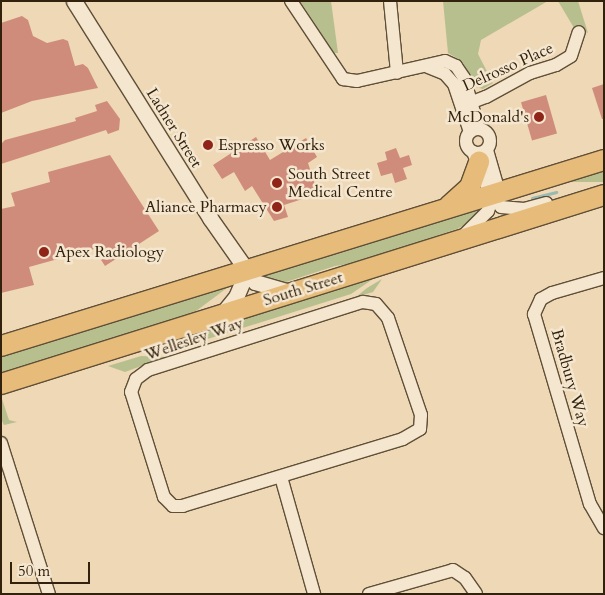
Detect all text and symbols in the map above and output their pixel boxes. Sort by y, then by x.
street label: Delrosso Place [460,38,556,96]
street label: Ladner Street [142,85,206,171]
place label: McDonald's [447,107,529,127]
marker: McDonald's [533,111,545,123]
place label: Espresso Works [218,135,325,155]
marker: Espresso Works [202,139,214,151]
place label: South Street Medical Centre [288,164,393,202]
marker: South Street Medical Centre [270,176,284,190]
place label: Aliance Pharmacy [145,197,267,217]
marker: Aliance Pharmacy [271,201,283,213]
place label: Apex Radiology [55,242,164,262]
marker: Apex Radiology [37,245,51,259]
street label: South Street [261,268,345,310]
street label: Wellesley Way [142,313,246,365]
street label: Bradbury Way [547,327,593,429]
scale bar [12,552,92,584]
text: 50 m [18,561,50,581]

